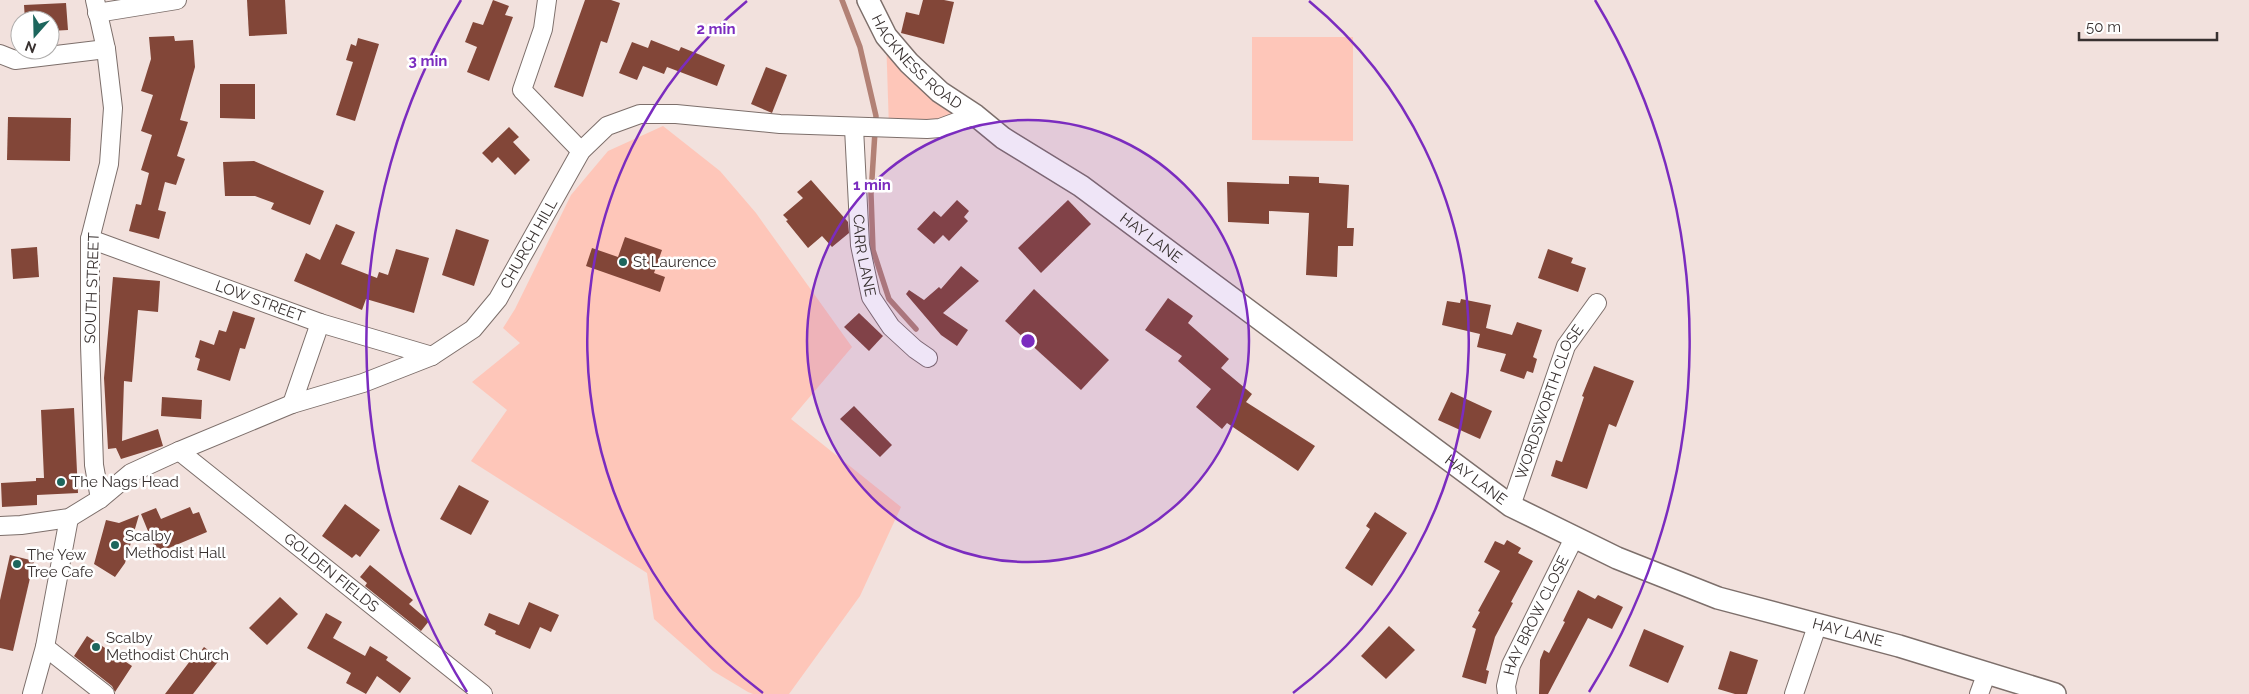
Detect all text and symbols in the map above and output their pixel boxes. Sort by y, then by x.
north arrow [10,10,60,60]
scale bar [2079,10,2216,42]
street label: HACKNESS ROAD [868,12,966,113]
text: 50 m [2086,18,2121,36]
text: 2 min [697,20,735,38]
text: N [23,38,38,57]
text: 3 min [409,52,447,70]
text: 1 min [853,176,891,194]
street label: CHURCH HILL [497,196,561,292]
street label: HAY LANE [1116,209,1185,267]
street label: CARR LANE [849,214,880,298]
street label: SOUTH STREET [81,232,103,344]
place label: St Laurence [633,253,716,271]
marker: St Laurence [617,256,629,268]
street label: LOW STREET [213,277,307,326]
street label: WORDSWORTH CLOSE [1512,321,1587,482]
centre of rings [1019,332,1037,350]
street label: HAY LANE [1441,451,1510,509]
place label: The Nags Head [71,473,179,491]
marker: The Nags Head [55,476,67,488]
place label: Scalby Methodist Hall [125,527,226,562]
street label: GOLDEN FIELDS [280,529,382,616]
marker: Scalby Methodist Hall [109,539,121,551]
place label: The Yew Tree Cafe [27,546,93,581]
street label: HAY BROW CLOSE [1500,553,1573,677]
marker: The Yew Tree Cafe [11,558,23,570]
street label: HAY LANE [1810,614,1885,650]
place label: Scalby Methodist Church [106,629,229,664]
marker: Scalby Methodist Church [90,641,102,653]

